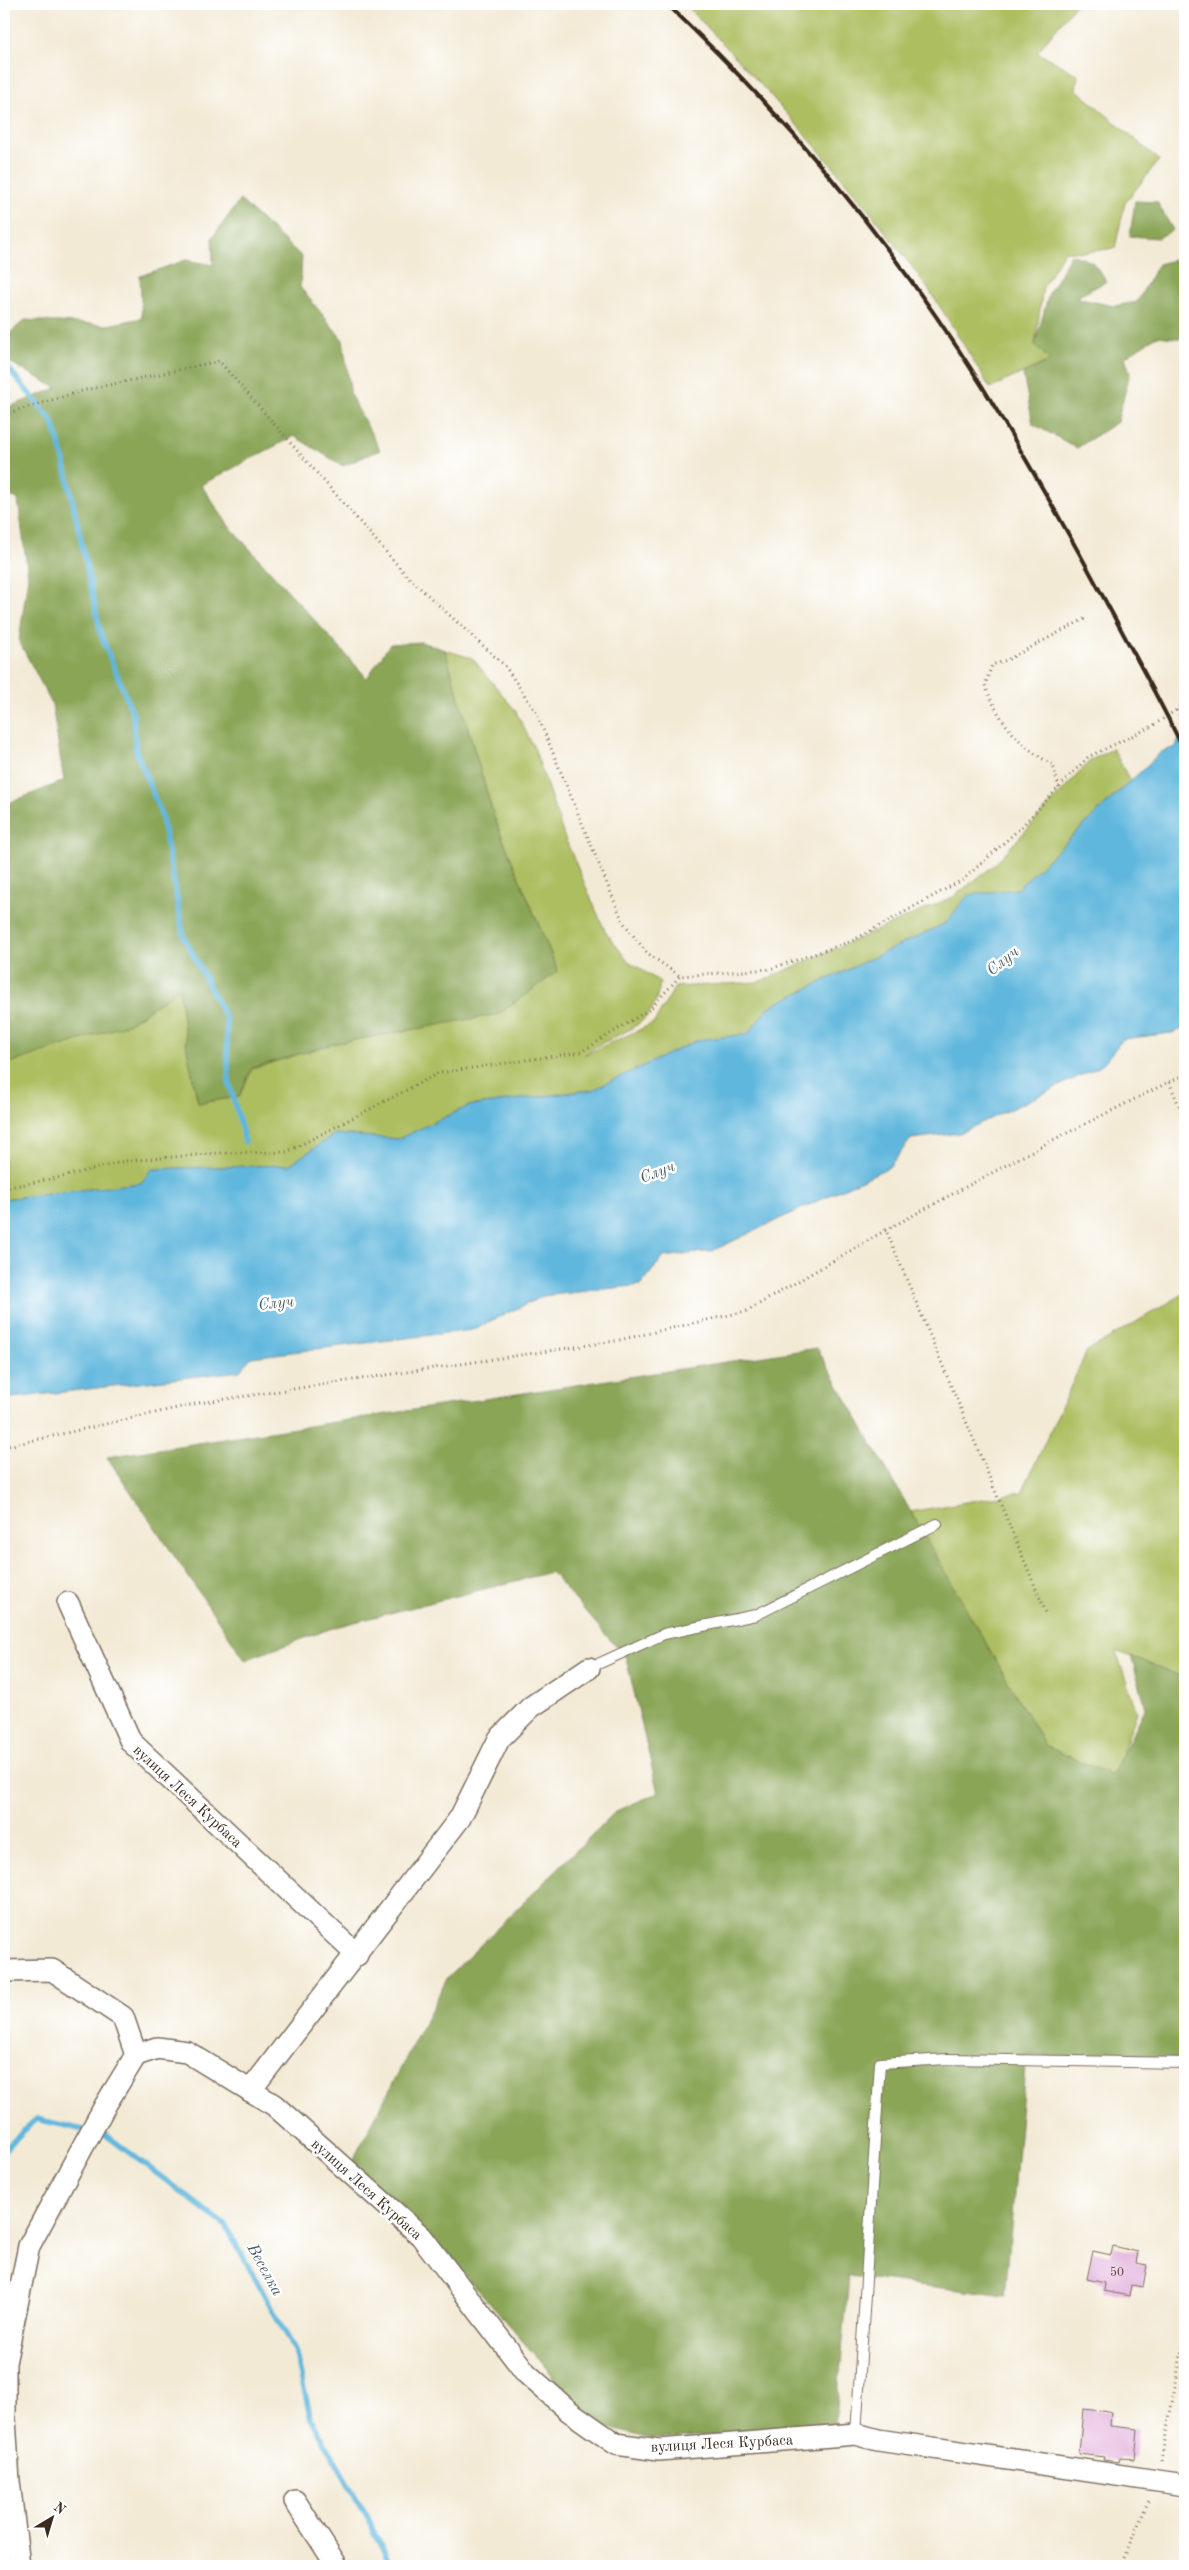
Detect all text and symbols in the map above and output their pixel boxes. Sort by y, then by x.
water label: Случ [984,944,1022,979]
water label: Случ [638,1159,678,1187]
water label: Случ [257,1294,295,1314]
street label: вулиця Леся Курбаса [130,1743,245,1852]
street label: вулиця Леся Курбаса [308,2137,424,2244]
water label: Веселка [243,2240,285,2299]
house number: 50 [1110,2266,1124,2279]
street label: вулиця Леся Курбаса [650,2433,794,2456]
north arrow [28,2492,78,2542]
text: N [51,2500,68,2518]

